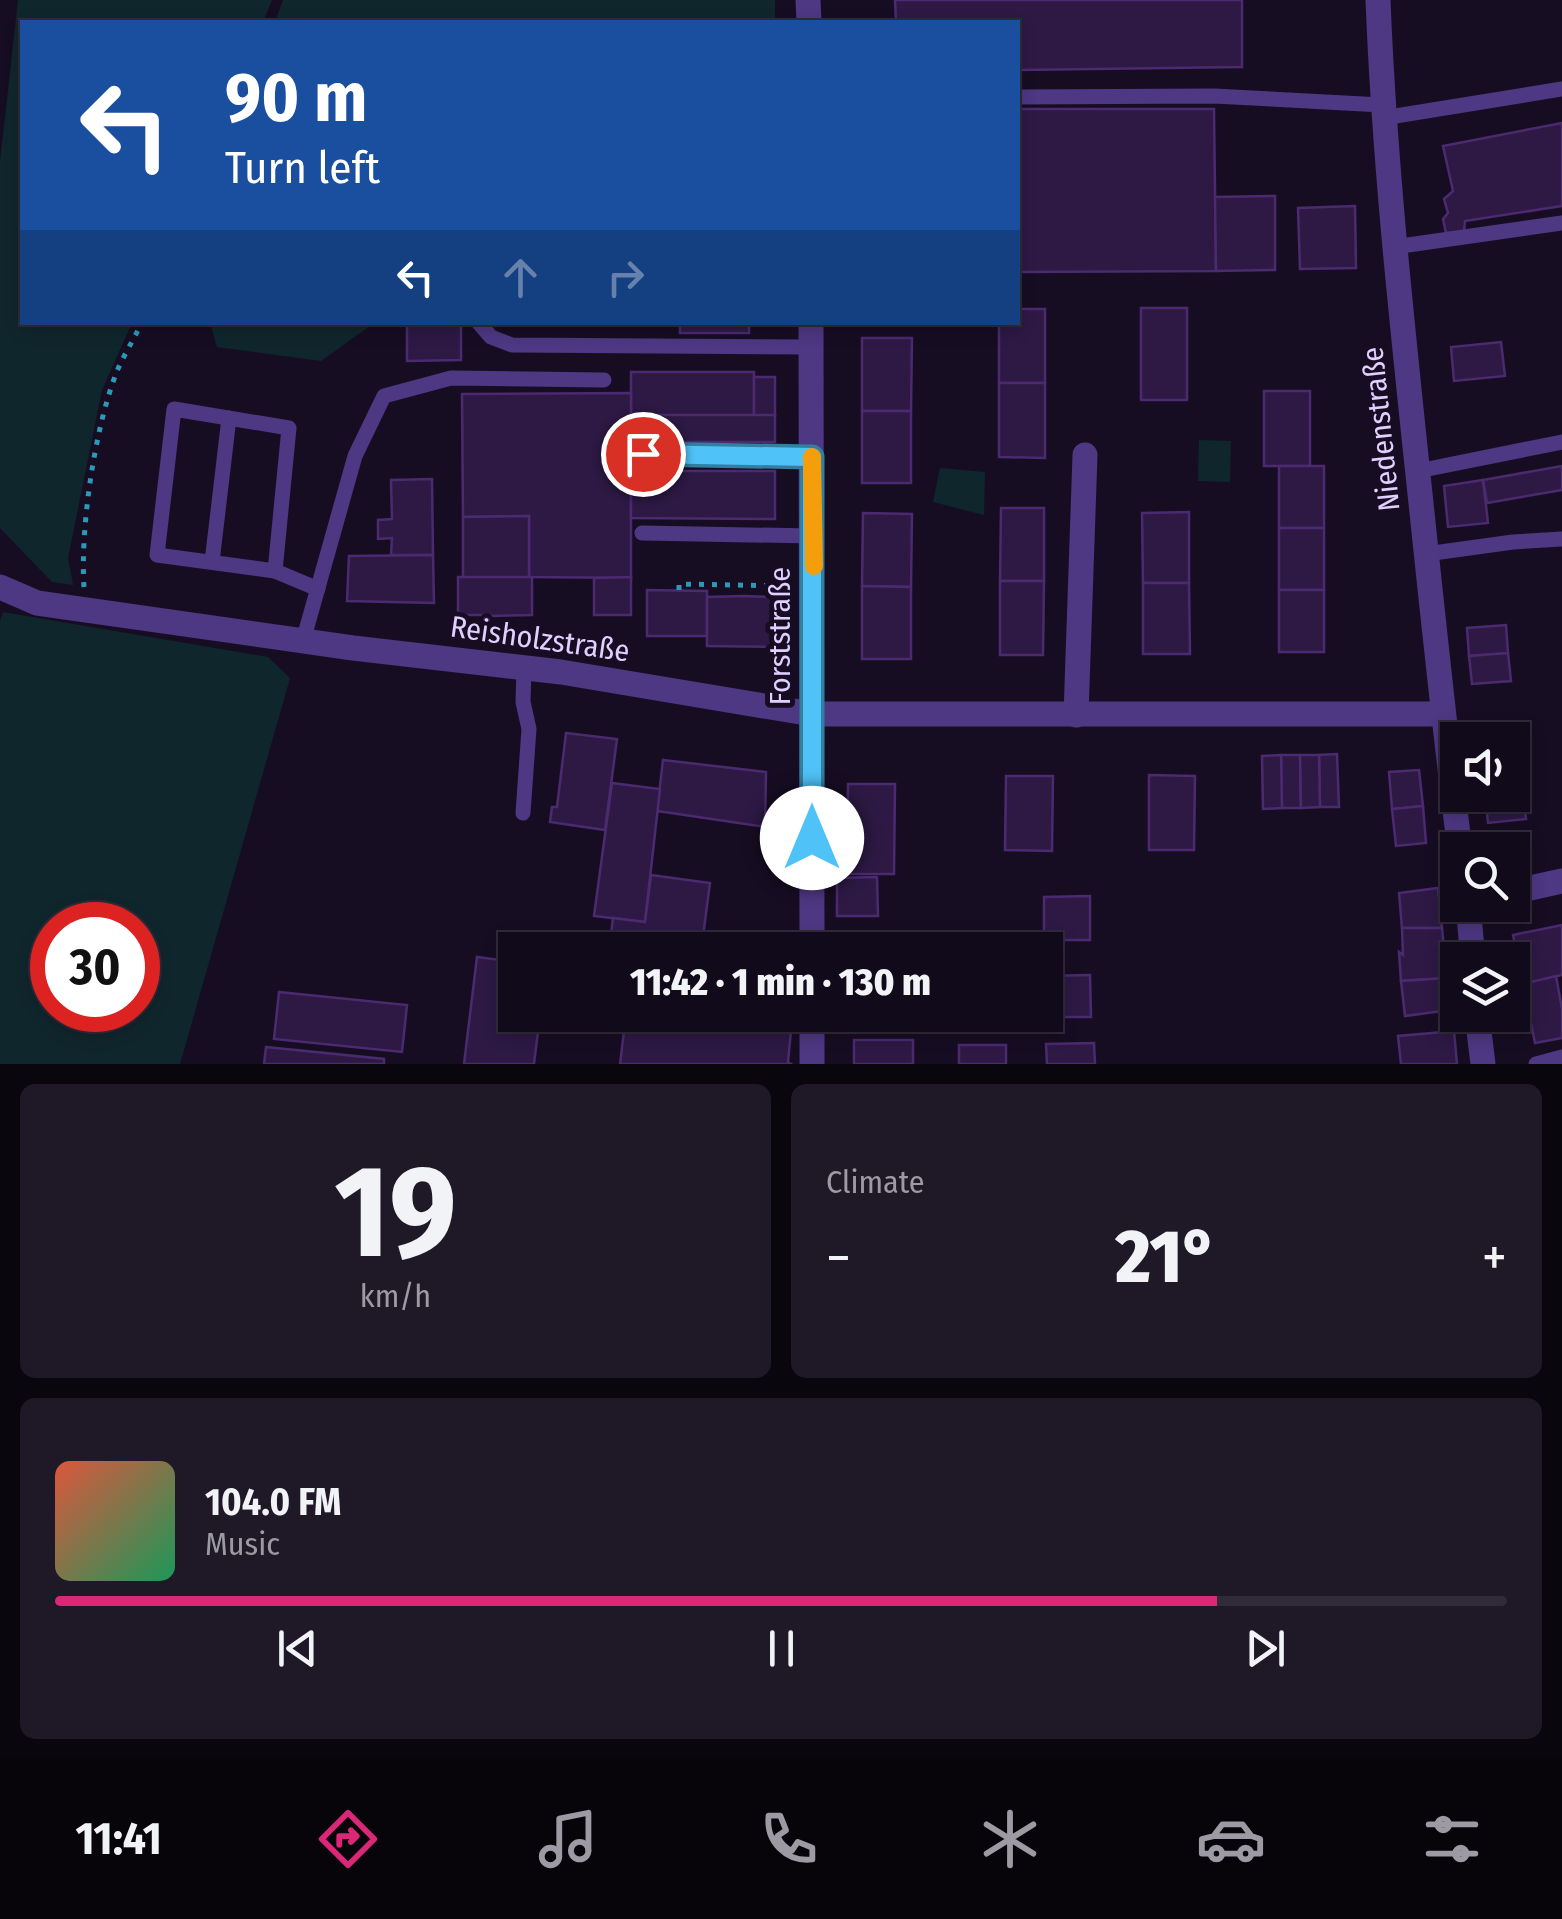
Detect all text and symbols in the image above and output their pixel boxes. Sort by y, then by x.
text: 90 m [225,56,367,140]
icon: left [60,60,190,190]
text: Turn left [225,141,380,195]
icon: left [388,250,443,305]
icon: ahead [493,250,548,305]
icon: right [598,250,653,305]
street label: Niedenstraße [1354,345,1408,513]
pin [601,412,686,497]
icon: arrive [616,427,671,482]
street label: Forststraße [762,567,798,705]
street label: Reisholzstraße [448,609,632,669]
map controls [1440,722,1530,1032]
button: sound [1440,722,1530,812]
position arrow [760,786,864,890]
button: search [1440,832,1530,922]
speed limit sign: 30 [30,902,160,1032]
button: layers [1440,942,1530,1032]
text: 11:42 · 1 min · 130 m [630,959,931,1005]
text: 19 [334,1134,457,1290]
text: Climate [826,1163,925,1201]
text: 21° [1116,1212,1217,1302]
text: − [826,1225,851,1291]
text: + [1482,1225,1507,1291]
text: km/h [360,1277,431,1315]
text: 104.0 FM [205,1479,341,1525]
text: Music [205,1525,280,1563]
icon: previous [270,1621,325,1676]
icon: pause [754,1621,809,1676]
icon: next [1238,1621,1293,1676]
icon: directions [313,1804,383,1874]
icon: music [533,1804,603,1874]
icon: phone [754,1804,824,1874]
icon: climate [975,1804,1045,1874]
icon: car [1196,1804,1266,1874]
icon: filters [1417,1804,1487,1874]
text: 11:41 [75,1812,162,1866]

